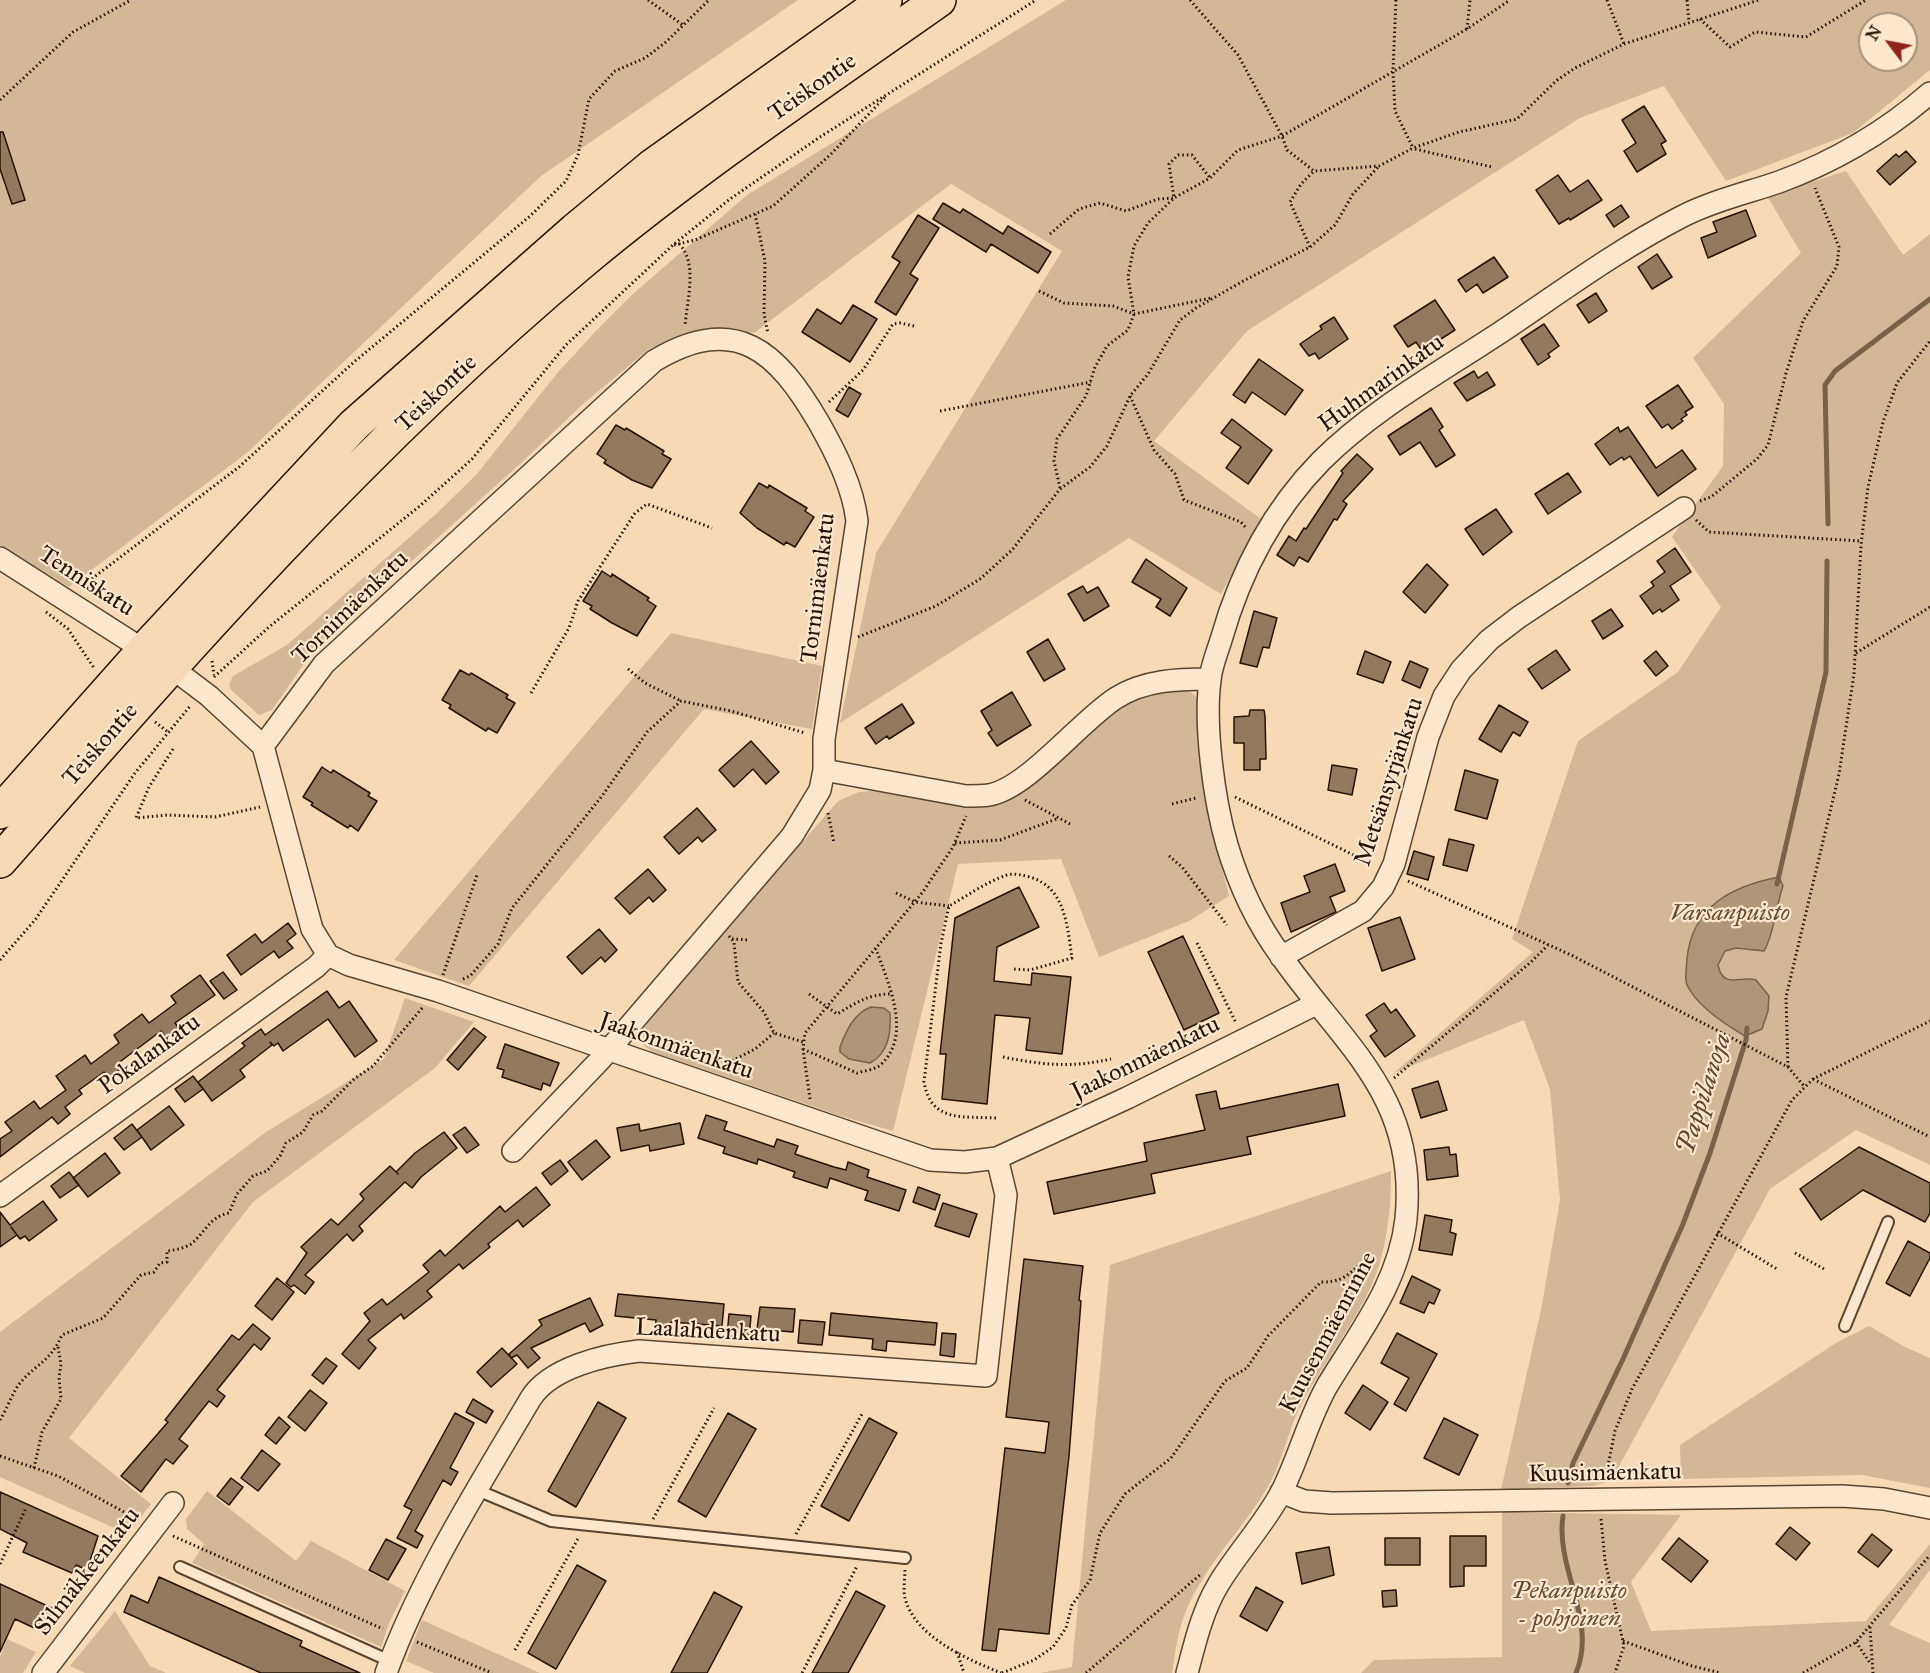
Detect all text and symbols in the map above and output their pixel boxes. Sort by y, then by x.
north arrow [1858,12,1918,72]
text: N [1862,22,1886,44]
street label: Teiskontie [763,47,863,129]
street label: Huhmarinkatu [1314,329,1450,439]
street label: Teiskontie [390,349,484,439]
street label: Tornimäenkatu [796,511,842,665]
street label: Tenniskatu [33,540,139,624]
street label: Tornimäenkatu [287,545,415,671]
street label: Metsänsyrjänkatu [1349,694,1431,870]
street label: Teiskontie [57,698,145,792]
park label: Varsanpuisto [1670,900,1790,928]
street label: Jaakonmäenkatu [595,1007,757,1087]
street label: Pokalankatu [93,1008,207,1102]
street label: Jaakonmäenkatu [1067,1011,1225,1107]
water label: Pappilanoja [1671,1030,1739,1158]
street label: Kuusenmäenrinne [1274,1247,1384,1419]
street label: Laalahdenkatu [635,1314,781,1350]
street label: Kuusimäenkatu [1528,1458,1682,1490]
street label: Silmäkkeenkatu [29,1502,147,1642]
park label: Pekanpuisto - pohjoinen [1511,1578,1627,1634]

